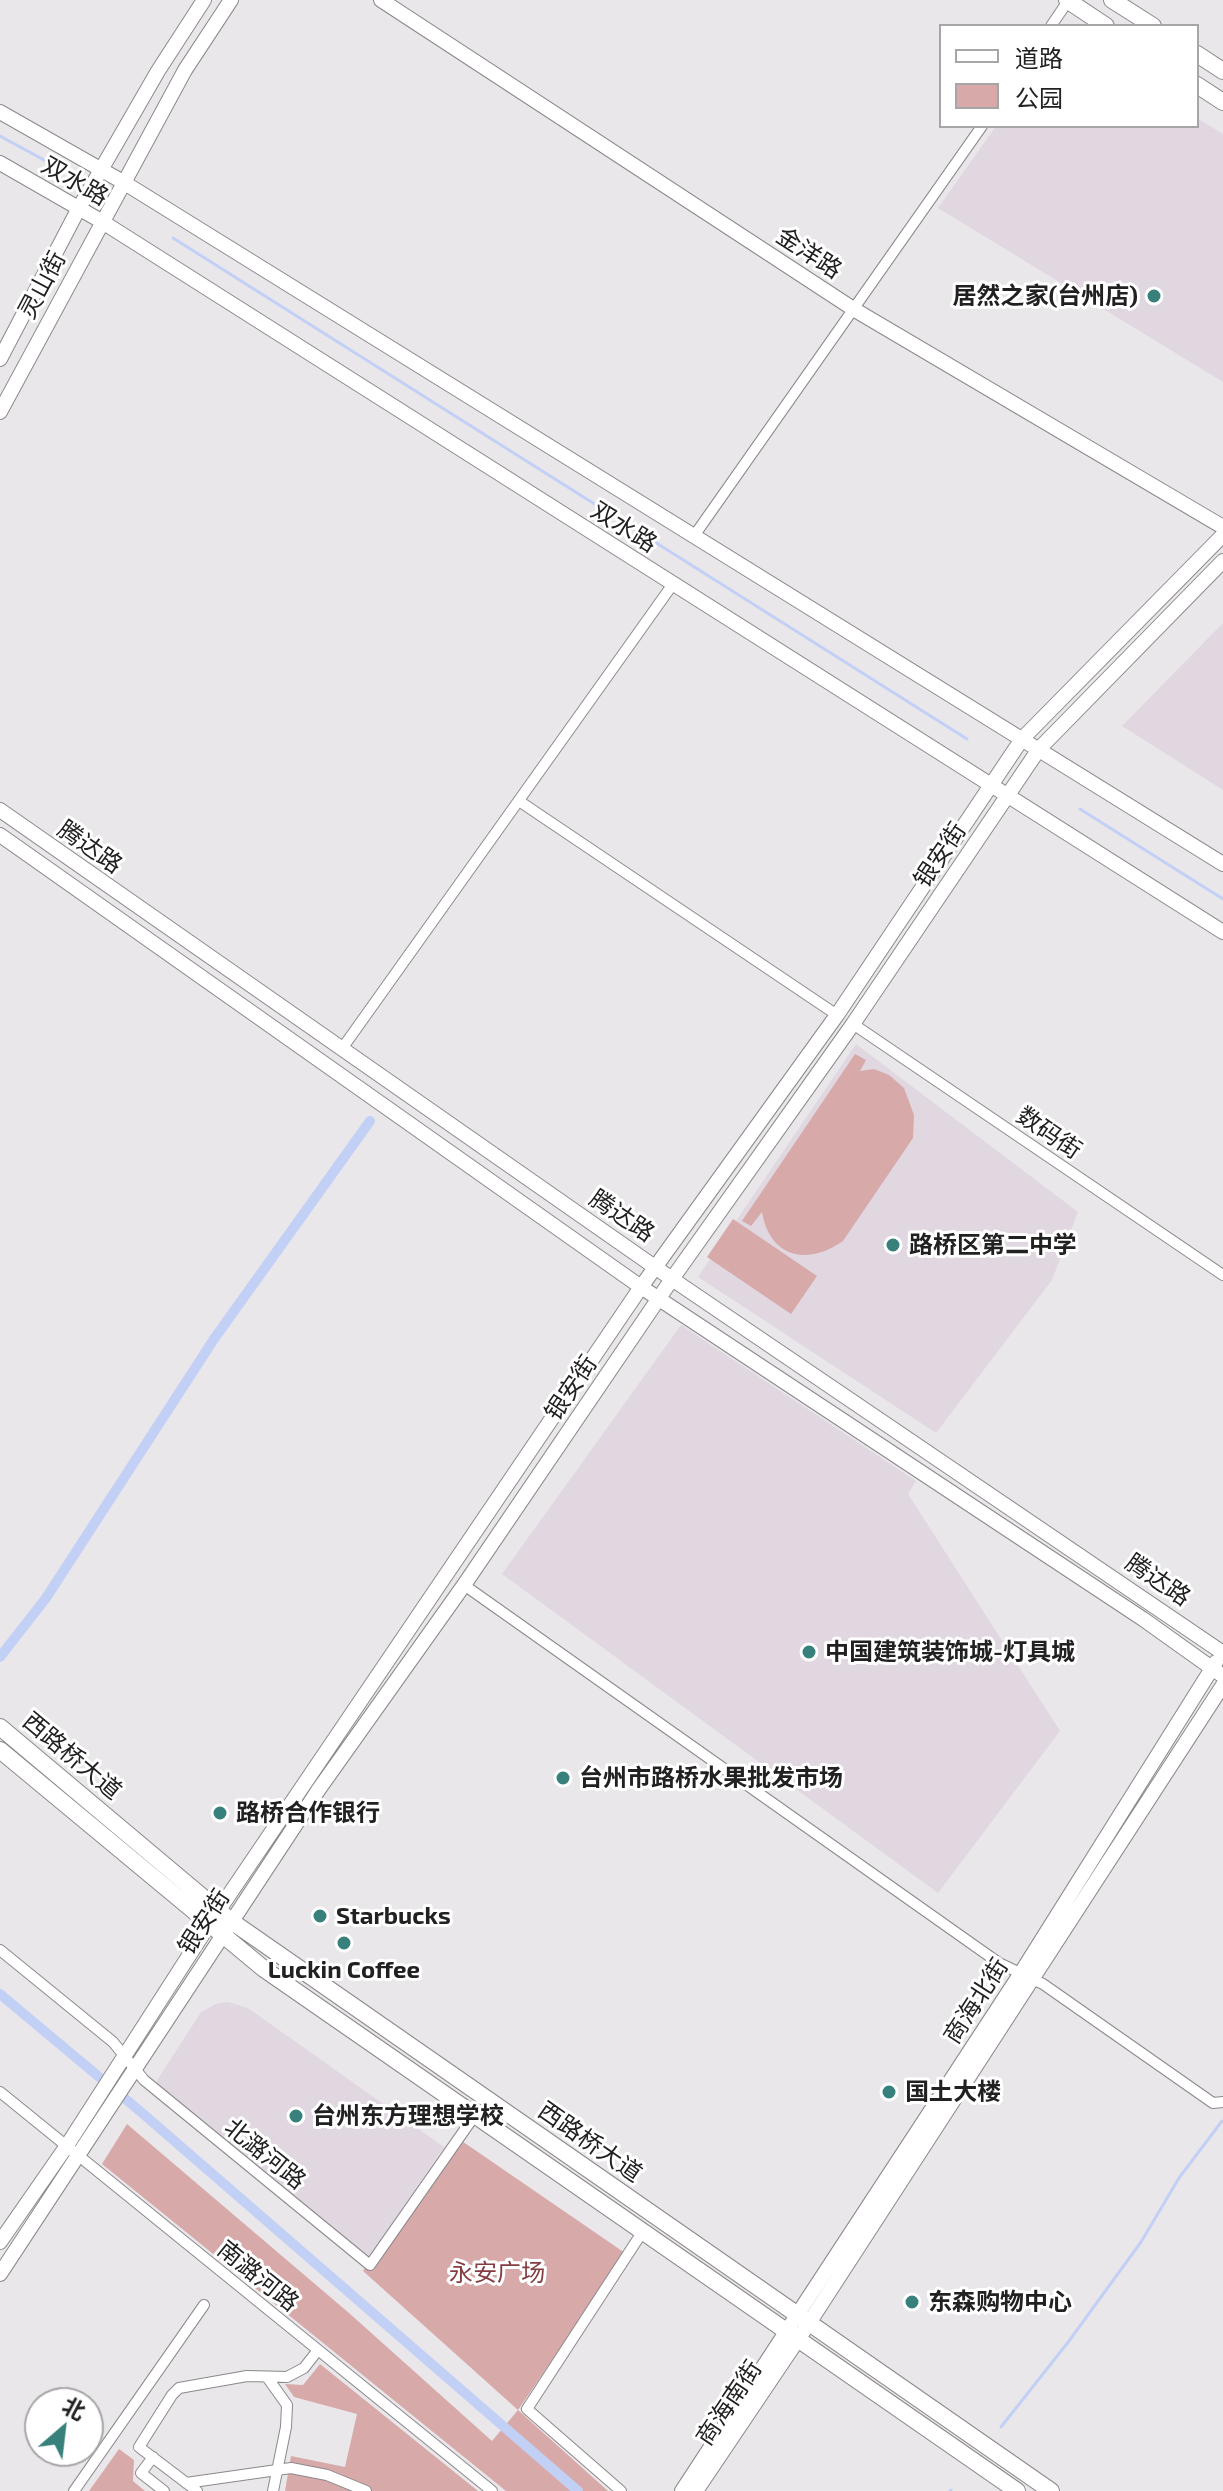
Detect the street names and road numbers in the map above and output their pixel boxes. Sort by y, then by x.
street label: 双水路 [37,151,113,211]
street label: 金洋路 [771,221,847,285]
street label: 灵山街 [12,246,72,324]
street label: 双水路 [586,496,662,558]
street label: 腾达路 [52,815,128,879]
street label: 银安街 [908,817,972,893]
street label: 数码街 [1011,1101,1087,1165]
street label: 腾达路 [584,1184,660,1248]
street label: 银安街 [539,1350,603,1426]
street label: 腾达路 [1120,1548,1196,1612]
street label: 西路桥大道 [17,1706,127,1806]
street label: 银安街 [172,1884,236,1960]
street label: 商海北街 [938,1953,1014,2049]
street label: 西路桥大道 [533,2096,647,2188]
street label: 北潞河路 [219,2113,311,2195]
street label: 南潞河路 [212,2235,304,2317]
street label: 商海南街 [690,2355,768,2451]

